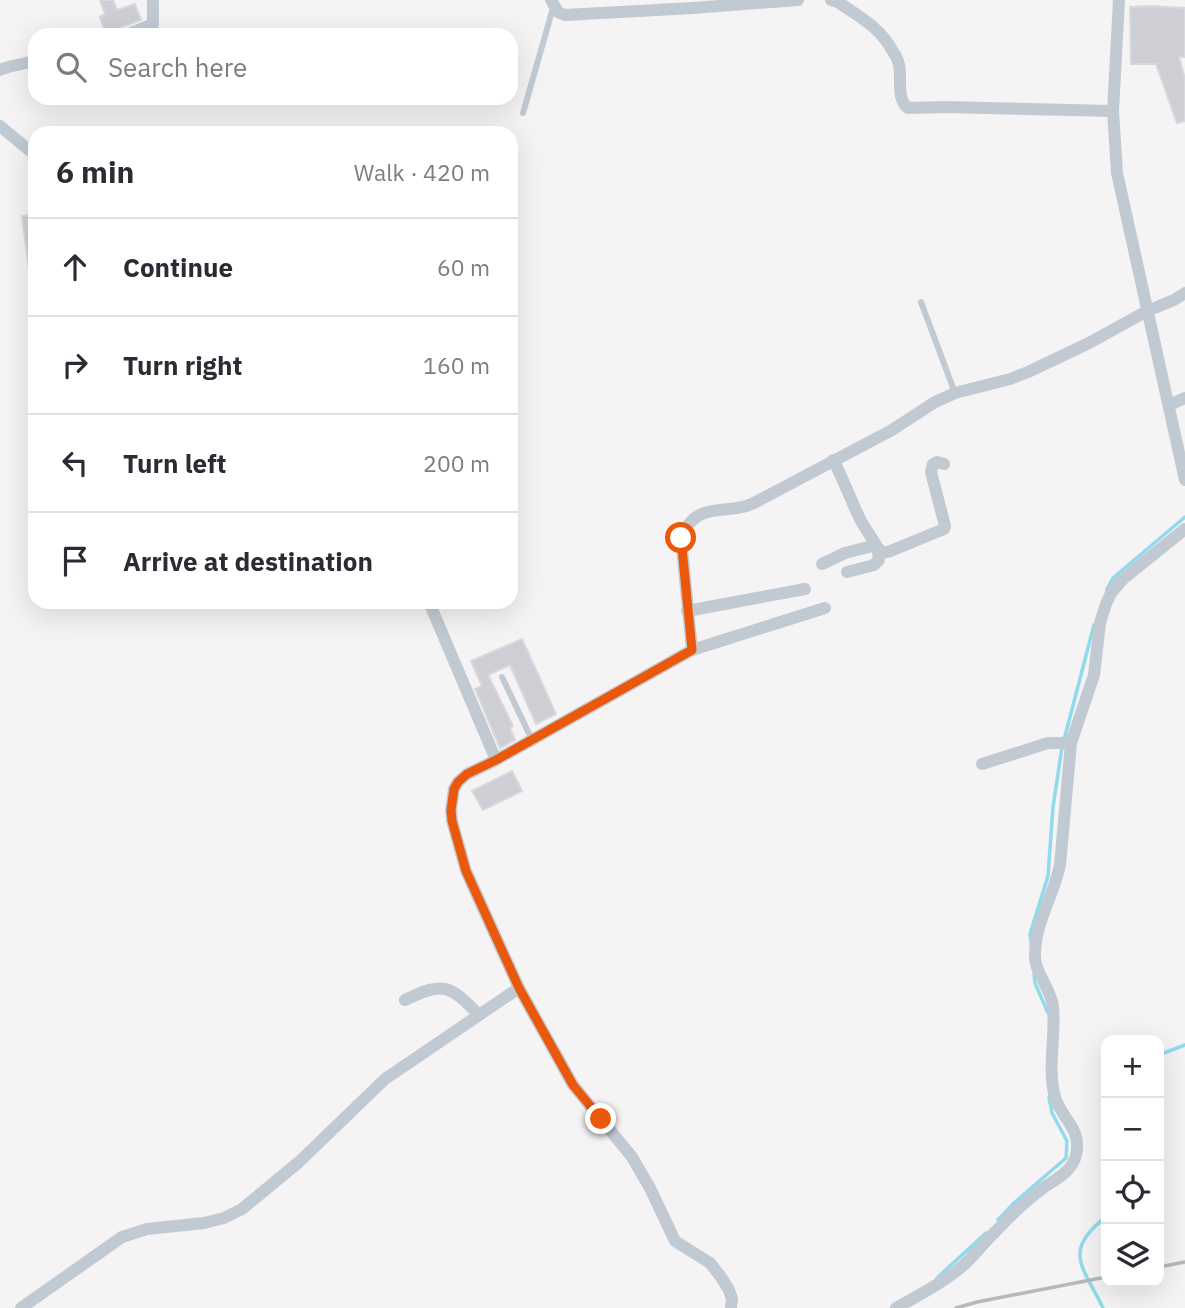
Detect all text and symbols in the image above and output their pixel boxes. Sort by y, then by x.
search box [28,28,518,105]
icon: search [52,48,90,86]
text: Search here [108,50,247,84]
text: 6 min [56,152,134,191]
text: Walk · 420 m [354,157,490,187]
icon: ahead [56,248,94,286]
text: Continue [123,250,233,284]
text: 60 m [437,252,490,282]
icon: right [56,346,94,384]
text: Turn right [123,348,242,382]
text: 160 m [423,350,490,380]
icon: left [56,444,94,482]
text: Turn left [123,446,226,480]
text: 200 m [423,448,490,478]
route start [665,522,696,553]
icon: arrive [56,542,94,580]
text: Arrive at destination [123,544,373,578]
map controls [1101,1035,1164,1287]
button: + [1101,1035,1164,1098]
button: − [1101,1098,1164,1161]
route end [585,1103,616,1134]
button: locate [1101,1161,1164,1224]
button: layers [1101,1224,1164,1287]

